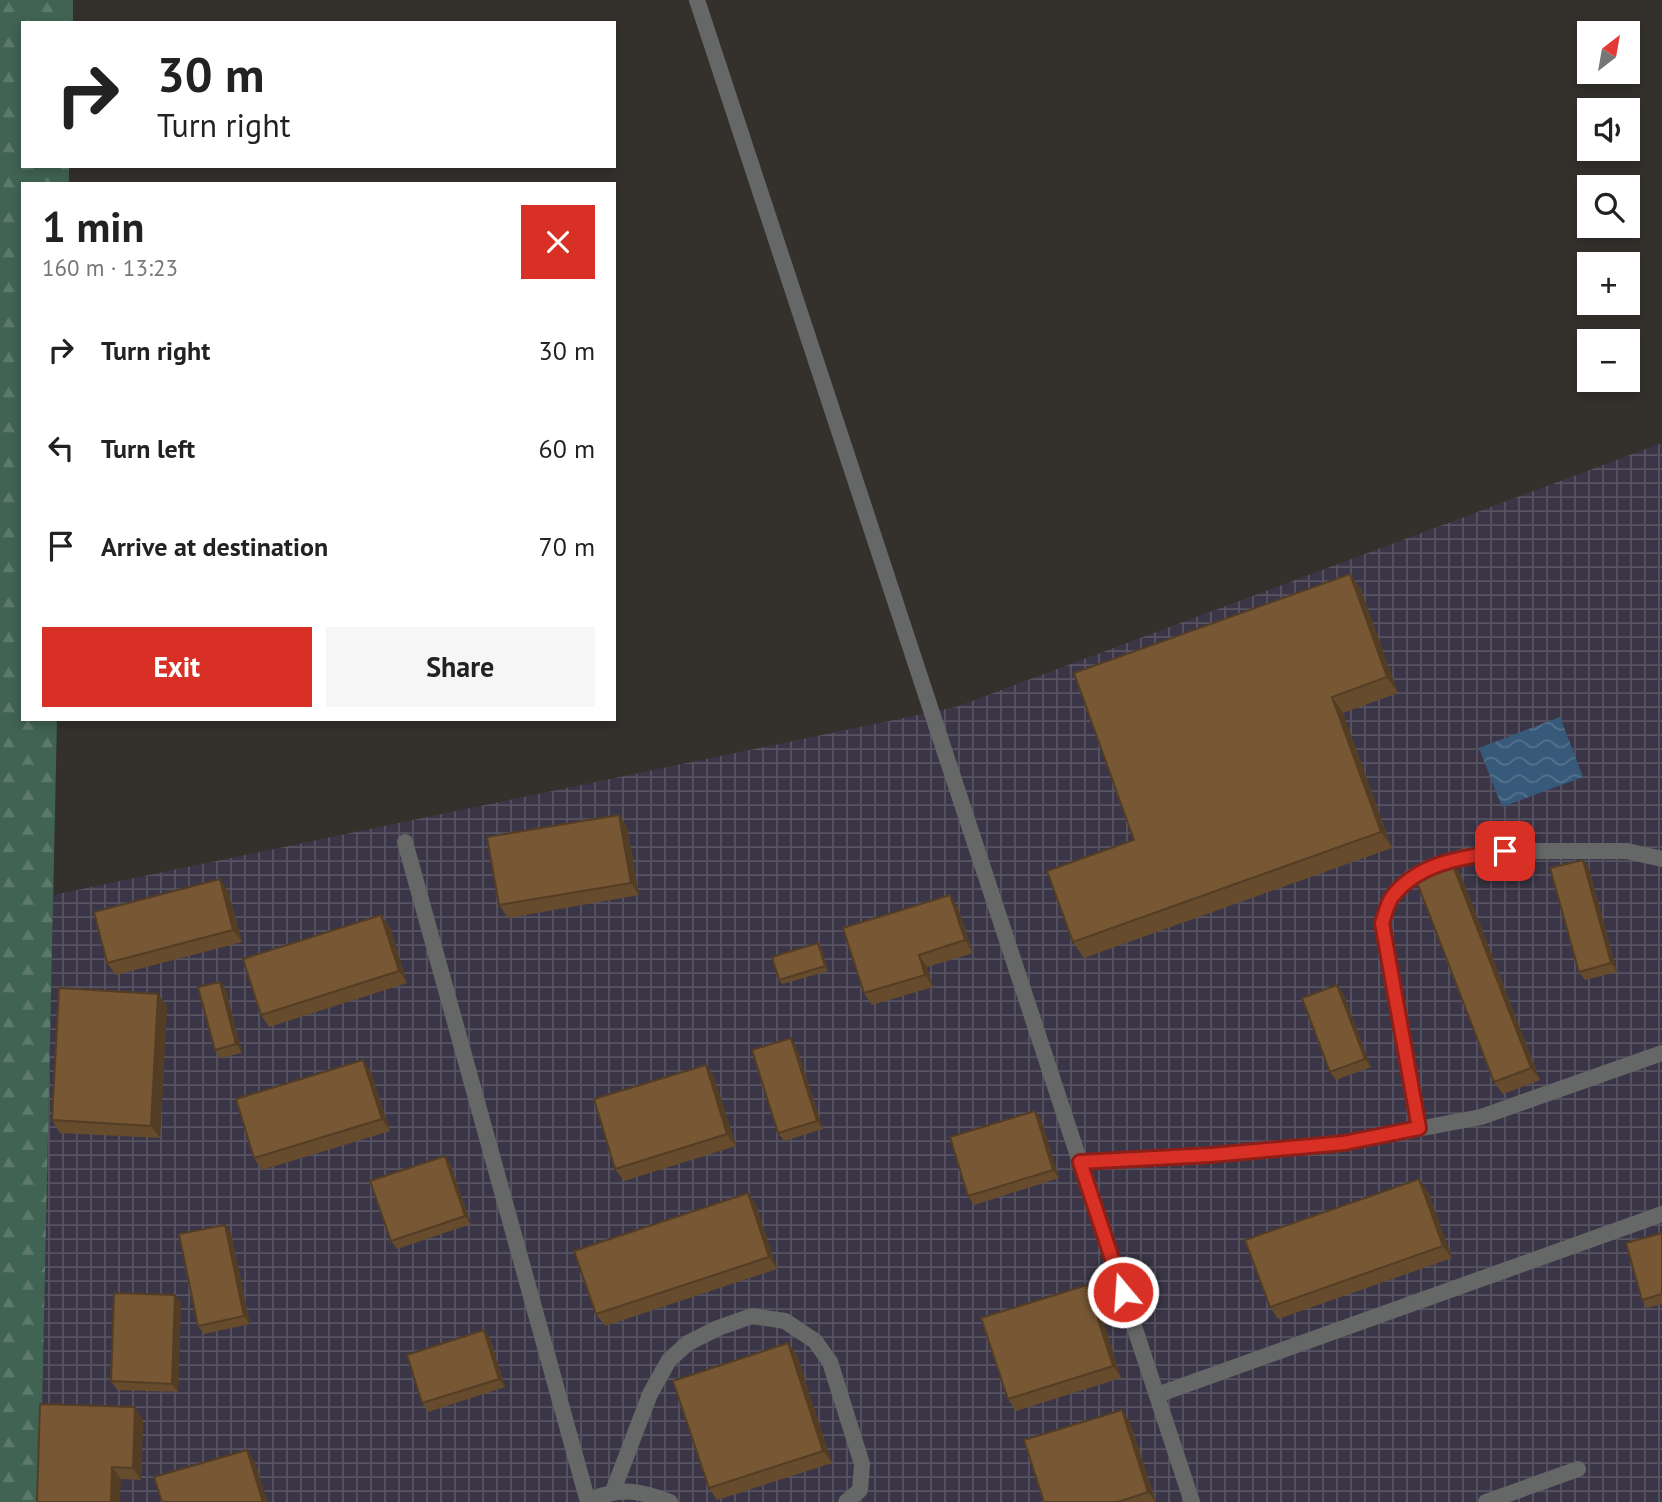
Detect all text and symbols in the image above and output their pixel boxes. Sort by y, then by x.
north arrow [1577,21,1640,84]
map controls [1577,21,1640,392]
text: 30 m [157,42,264,106]
icon: right [42,49,133,140]
button: sound [1577,98,1640,161]
text: Turn right [157,104,291,146]
button: search [1577,175,1640,238]
text: 1 min [42,199,144,254]
button: close [521,205,595,279]
button: + [1577,252,1640,315]
text: 160 m · 13:23 [42,253,178,282]
button: − [1577,329,1640,392]
icon: right [42,331,80,369]
text: Turn right [101,334,210,367]
text: 30 m [539,334,595,367]
icon: left [42,429,80,467]
text: Turn left [101,432,195,465]
text: 60 m [539,432,595,465]
icon: arrive [42,527,80,565]
text: Arrive at destination [101,530,328,563]
text: 70 m [539,530,595,563]
button: Exit [42,627,312,707]
button: Share [326,627,595,707]
pin [1475,821,1535,881]
icon: arrive [1486,832,1524,870]
position arrow [1086,1255,1160,1329]

